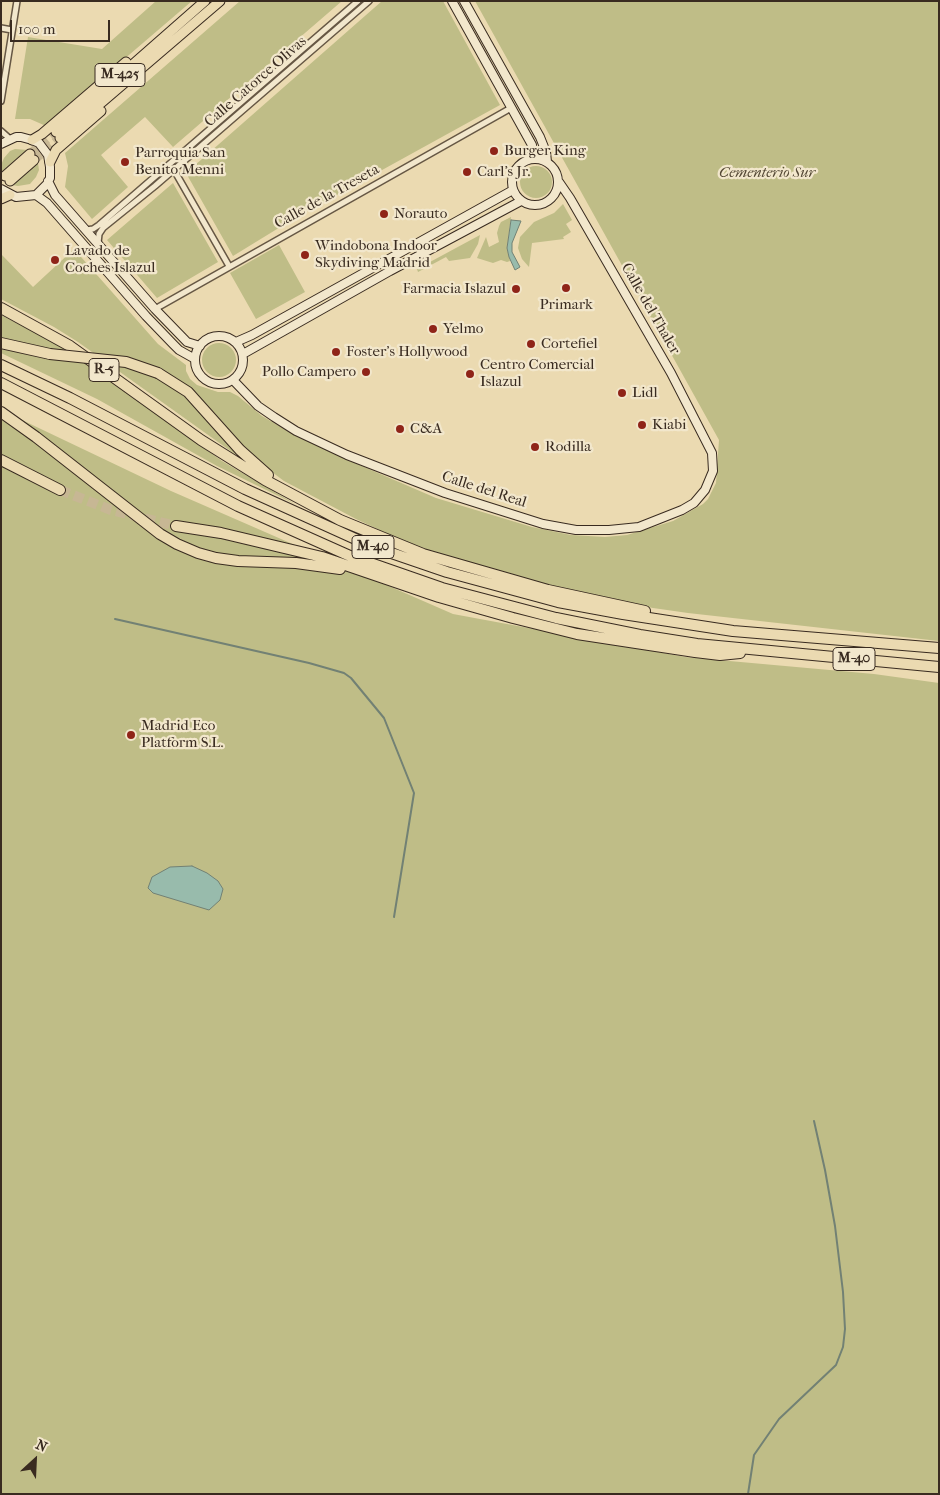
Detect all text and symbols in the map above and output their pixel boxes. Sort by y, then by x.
scale bar [12,10,112,42]
text: 100 m [18,20,56,38]
street label: Calle Catorce Olivas [201,33,311,131]
road number: M-425 [95,64,145,86]
place label: Burger King [504,142,586,160]
place label: Parroquia San Benito Menni [135,144,225,179]
marker: Burger King [488,145,500,157]
marker: Parroquia San Benito Menni [119,156,131,168]
street label: Calle de la Treseta [271,161,383,233]
place label: Carl's Jr. [477,163,530,181]
park label: Cementerio Sur [719,164,815,182]
marker: Carl's Jr. [461,166,473,178]
place label: Norauto [394,205,447,223]
marker: Norauto [378,208,390,220]
place label: Windobona Indoor Skydiving Madrid [315,237,437,272]
place label: Lavado de Coches Islazul [65,242,155,277]
marker: Windobona Indoor Skydiving Madrid [299,249,311,261]
marker: Lavado de Coches Islazul [49,254,61,266]
street label: Calle del Thaler [617,260,683,358]
place label: Farmacia Islazul [402,280,506,298]
marker: Primark [560,282,572,294]
marker: Farmacia Islazul [510,283,522,295]
place label: Primark [539,296,593,314]
place label: Yelmo [443,320,483,338]
marker: Yelmo [427,323,439,335]
place label: Cortefiel [541,335,598,353]
marker: Cortefiel [525,338,537,350]
place label: Foster's Hollywood [346,343,468,361]
marker: Foster's Hollywood [330,346,342,358]
place label: Centro Comercial Islazul [480,356,595,391]
road number: R-5 [89,358,119,382]
place label: Pollo Campero [262,363,356,381]
marker: Pollo Campero [360,366,372,378]
marker: Centro Comercial Islazul [464,368,476,380]
place label: Lidl [632,384,658,402]
marker: Lidl [616,387,628,399]
place label: Kiabi [652,416,686,434]
marker: Kiabi [636,419,648,431]
place label: C&A [410,420,442,438]
marker: C&A [394,423,406,435]
place label: Rodilla [545,438,591,456]
marker: Rodilla [529,441,541,453]
street label: Calle del Real [439,468,529,512]
road number: M-40 [352,536,394,558]
road number: M-40 [833,648,875,671]
place label: Madrid Eco Platform S.L. [141,717,223,752]
marker: Madrid Eco Platform S.L. [125,729,137,741]
north arrow [10,1435,60,1485]
text: N [33,1436,50,1456]

